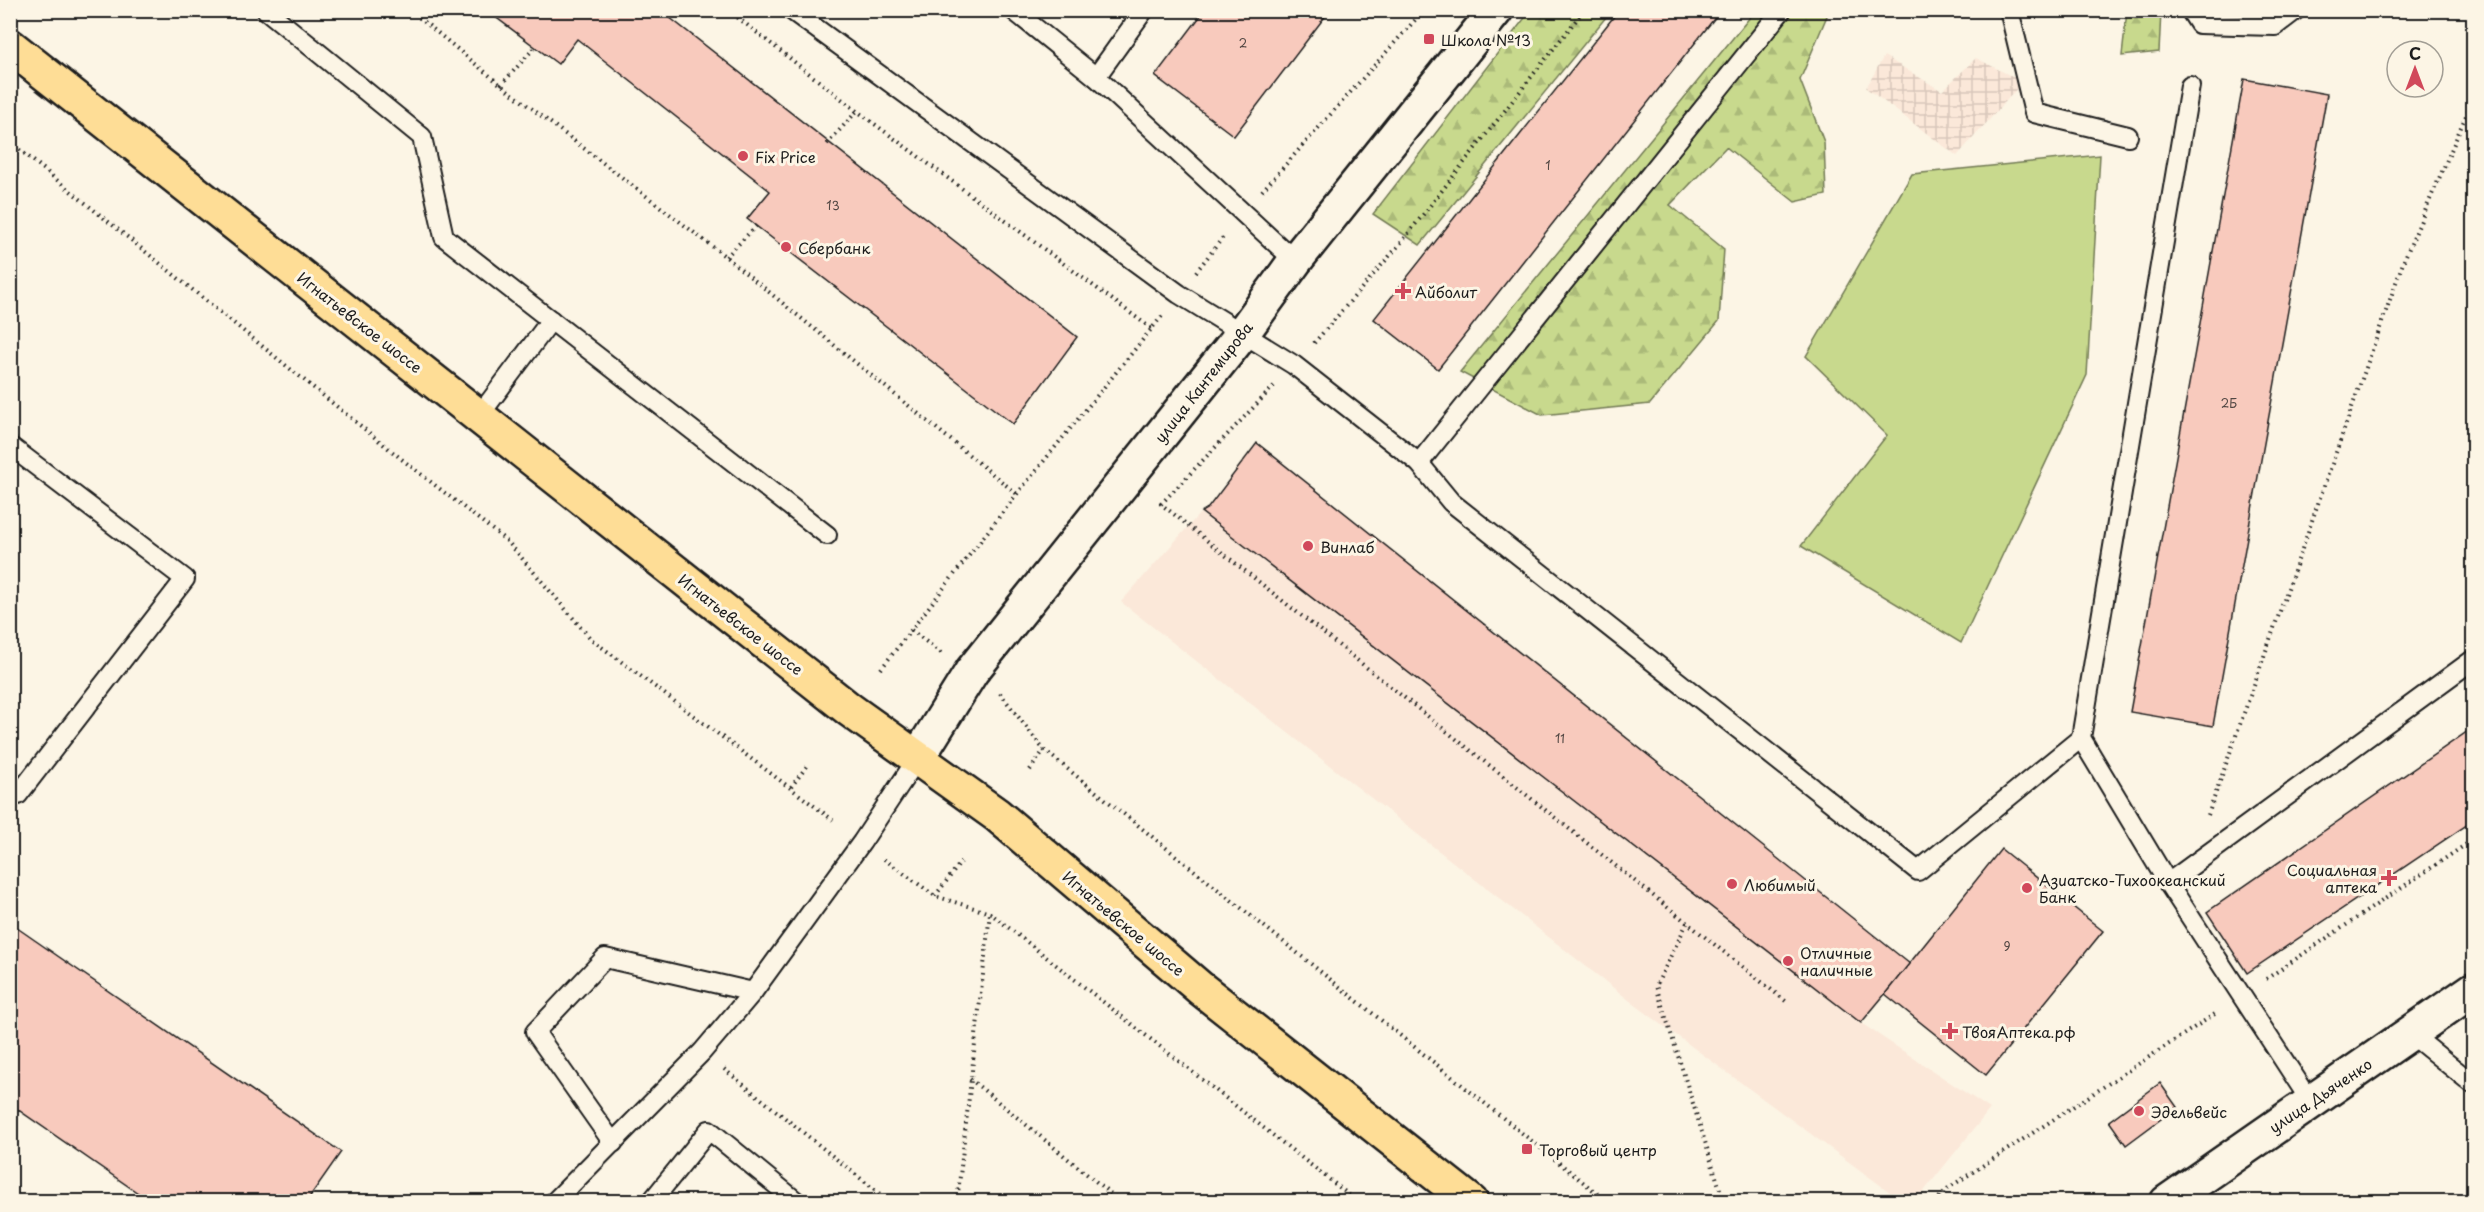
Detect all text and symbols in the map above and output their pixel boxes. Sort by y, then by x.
place label: Школа №13 [1441,28,1531,51]
marker: Школа №13 [1422,32,1436,46]
house number: 2 [1239,34,1247,52]
north arrow [2385,39,2445,99]
text: С [2409,41,2421,65]
place label: Fix Price [755,145,816,168]
marker: Fix Price [736,149,750,163]
house number: 1 [1545,156,1551,174]
house number: 13 [826,196,840,214]
place label: Сбербанк [798,236,870,259]
marker: Сбербанк [779,240,793,254]
street label: Игнатьевское шоссе [293,266,427,378]
place label: Айболит [1415,280,1478,303]
marker: Айболит [1396,284,1410,298]
street label: улица Кантемирова [1148,316,1258,447]
house number: 2Б [2221,394,2237,412]
place label: Винлаб [1320,535,1374,558]
marker: Винлаб [1301,539,1315,553]
street label: Игнатьевское шоссе [674,568,808,680]
house number: 11 [1555,729,1565,747]
place label: Социальная аптека [2287,858,2378,898]
street label: Игнатьевское шоссе [1058,865,1190,981]
place label: Азиатско-Тихоокеанский Банк [2039,868,2226,908]
marker: Социальная аптека [2382,871,2396,885]
place label: Любимый [1744,873,1816,896]
marker: Любимый [1725,877,1739,891]
marker: Азиатско-Тихоокеанский Банк [2020,881,2034,895]
house number: 9 [2003,937,2011,955]
place label: Отличные наличные [1800,941,1873,981]
marker: Отличные наличные [1781,954,1795,968]
place label: ТвояАптека.рф [1962,1020,2076,1043]
marker: ТвояАптека.рф [1943,1024,1957,1038]
street label: улица Дьяченко [2264,1052,2376,1138]
place label: Эдельвейс [2151,1100,2227,1123]
marker: Эдельвейс [2132,1104,2146,1118]
place label: Торговый центр [1539,1138,1657,1161]
marker: Торговый центр [1520,1142,1534,1156]

